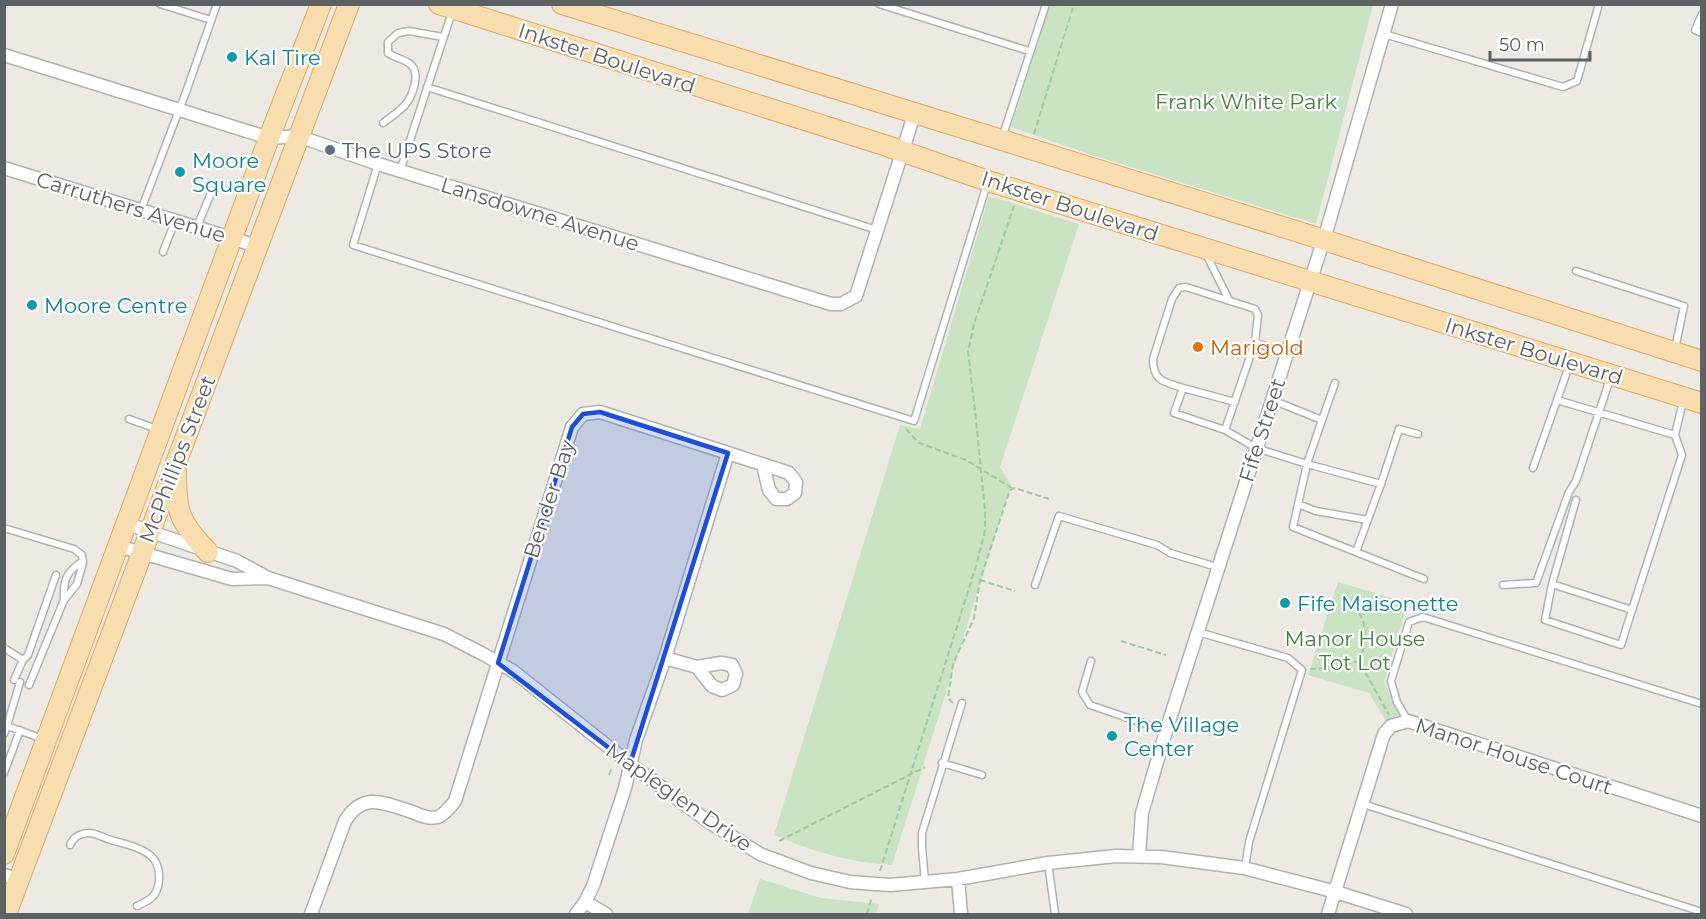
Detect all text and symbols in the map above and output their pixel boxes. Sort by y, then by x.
street label: Inkster Boulevard [515,18,699,98]
scale bar [1490,24,1590,62]
text: 50 m [1499,34,1545,56]
place label: Kal Tire [244,45,321,70]
marker: Kal Tire [225,50,239,64]
park label: Frank White Park [1155,89,1338,114]
place label: The UPS Store [342,138,492,163]
marker: The UPS Store [323,143,337,157]
place label: Moore Square [192,148,267,197]
marker: Moore Square [173,165,187,179]
street label: Carruthers Avenue [33,166,229,248]
street label: Inkster Boulevard [978,166,1162,246]
street label: Lansdowne Avenue [438,172,642,256]
place label: Moore Centre [44,293,187,318]
marker: Moore Centre [25,298,39,312]
street label: Inkster Boulevard [1442,312,1626,390]
place label: Marigold [1210,335,1304,360]
marker: Marigold [1191,340,1205,354]
street label: McPhillips Street [134,372,220,546]
street label: Fife Street [1233,375,1291,485]
street label: Bender Bay [518,436,580,561]
place label: Fife Maisonette [1297,591,1459,616]
marker: Fife Maisonette [1278,596,1292,610]
park label: Manor House Tot Lot [1284,626,1426,675]
place label: The Village Center [1124,712,1239,761]
street label: Manor House Court [1412,712,1616,800]
marker: The Village Center [1105,729,1119,743]
street label: Mapleglen Drive [601,737,757,857]

